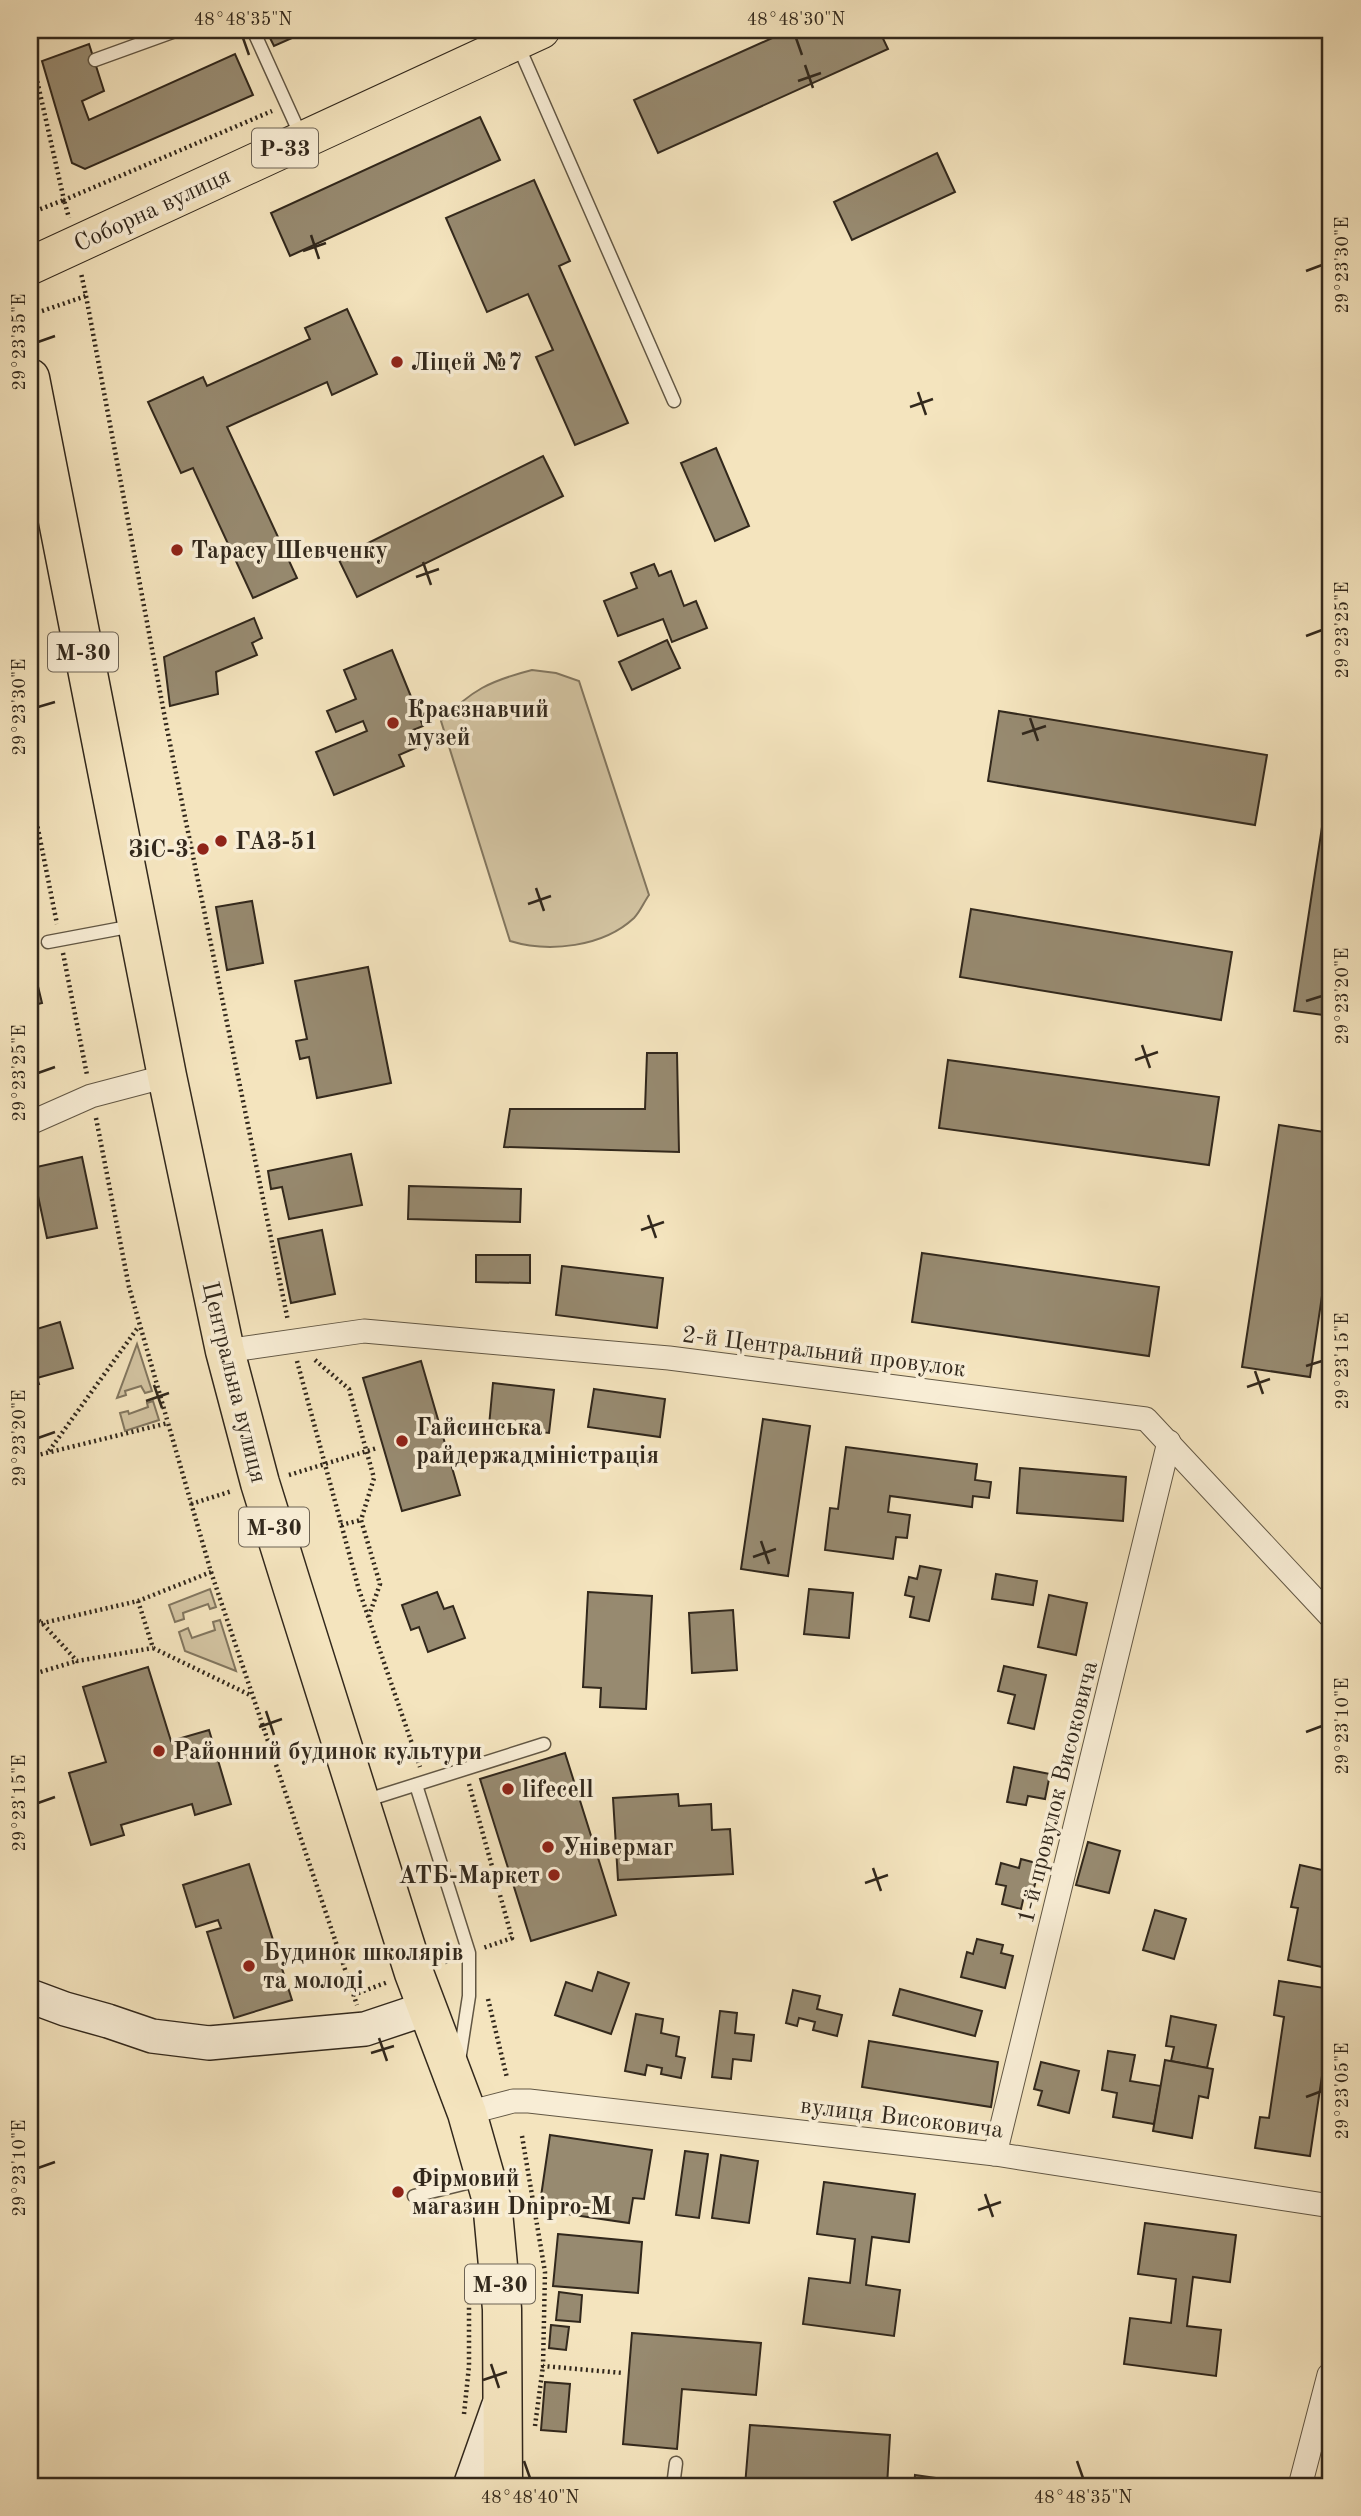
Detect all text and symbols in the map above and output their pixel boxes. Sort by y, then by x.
text: 48°48'35"N [194,11,292,29]
text: 48°48'30"N [747,11,845,29]
road number: Р-33 [252,128,318,168]
street label: Соборна вулиця [71,164,235,258]
text: 29°23'30"E [1334,217,1352,313]
text: 29°23'35"E [11,294,29,390]
place label: Ліцей №7 [411,352,522,376]
marker: Ліцей №7 [389,354,405,370]
place label: Тарасу Шевченку [191,540,388,564]
marker: Тарасу Шевченку [169,542,185,558]
text: 29°23'25"E [1334,582,1352,678]
road number: М-30 [48,632,118,672]
text: 29°23'30"E [11,659,29,755]
place label: Краєзнавчий музей [407,699,549,751]
marker: Краєзнавчий музей [385,715,401,731]
place label: ГАЗ-51 [235,830,318,855]
marker: ГАЗ-51 [213,833,229,849]
place label: ЗіС-3 [128,839,189,863]
marker: ЗіС-3 [195,841,211,857]
text: 29°23'20"E [1334,948,1352,1044]
text: 29°23'25"E [11,1025,29,1121]
street label: Центральна вулиця [196,1279,270,1485]
text: 29°23'15"E [1334,1313,1352,1409]
street label: 2-й Центральний провулок [681,1324,967,1382]
text: 29°23'20"E [11,1390,29,1486]
place label: Гайсинська райдержадміністрація [416,1417,659,1469]
marker: Гайсинська райдержадміністрація [394,1433,410,1449]
road number: М-30 [239,1508,309,1546]
street label: 1-й провулок Високовича [1015,1659,1103,1926]
text: 29°23'10"E [1334,1678,1352,1774]
place label: Районний будинок культури [173,1741,482,1765]
marker: Районний будинок культури [151,1743,167,1759]
text: 29°23'15"E [11,1755,29,1851]
place label: lifecell [522,1779,594,1803]
marker: lifecell [500,1781,516,1797]
place label: Універмаг [562,1837,674,1861]
marker: Універмаг [540,1839,556,1855]
place label: АТБ-Маркет [398,1865,540,1889]
marker: АТБ-Маркет [546,1867,562,1883]
place label: Будинок школярів та молоді [263,1942,463,1994]
marker: Будинок школярів та молоді [241,1958,257,1974]
text: 29°23'05"E [1334,2043,1352,2139]
street label: вулиця Високовича [799,2095,1005,2143]
text: 29°23'10"E [11,2120,29,2216]
place label: Фірмовий магазин Dnipro-M [412,2168,612,2220]
marker: Фірмовий магазин Dnipro-M [390,2184,406,2200]
road number: М-30 [465,2264,535,2304]
text: 48°48'40"N [481,2489,579,2507]
text: 48°48'35"N [1034,2489,1132,2507]

